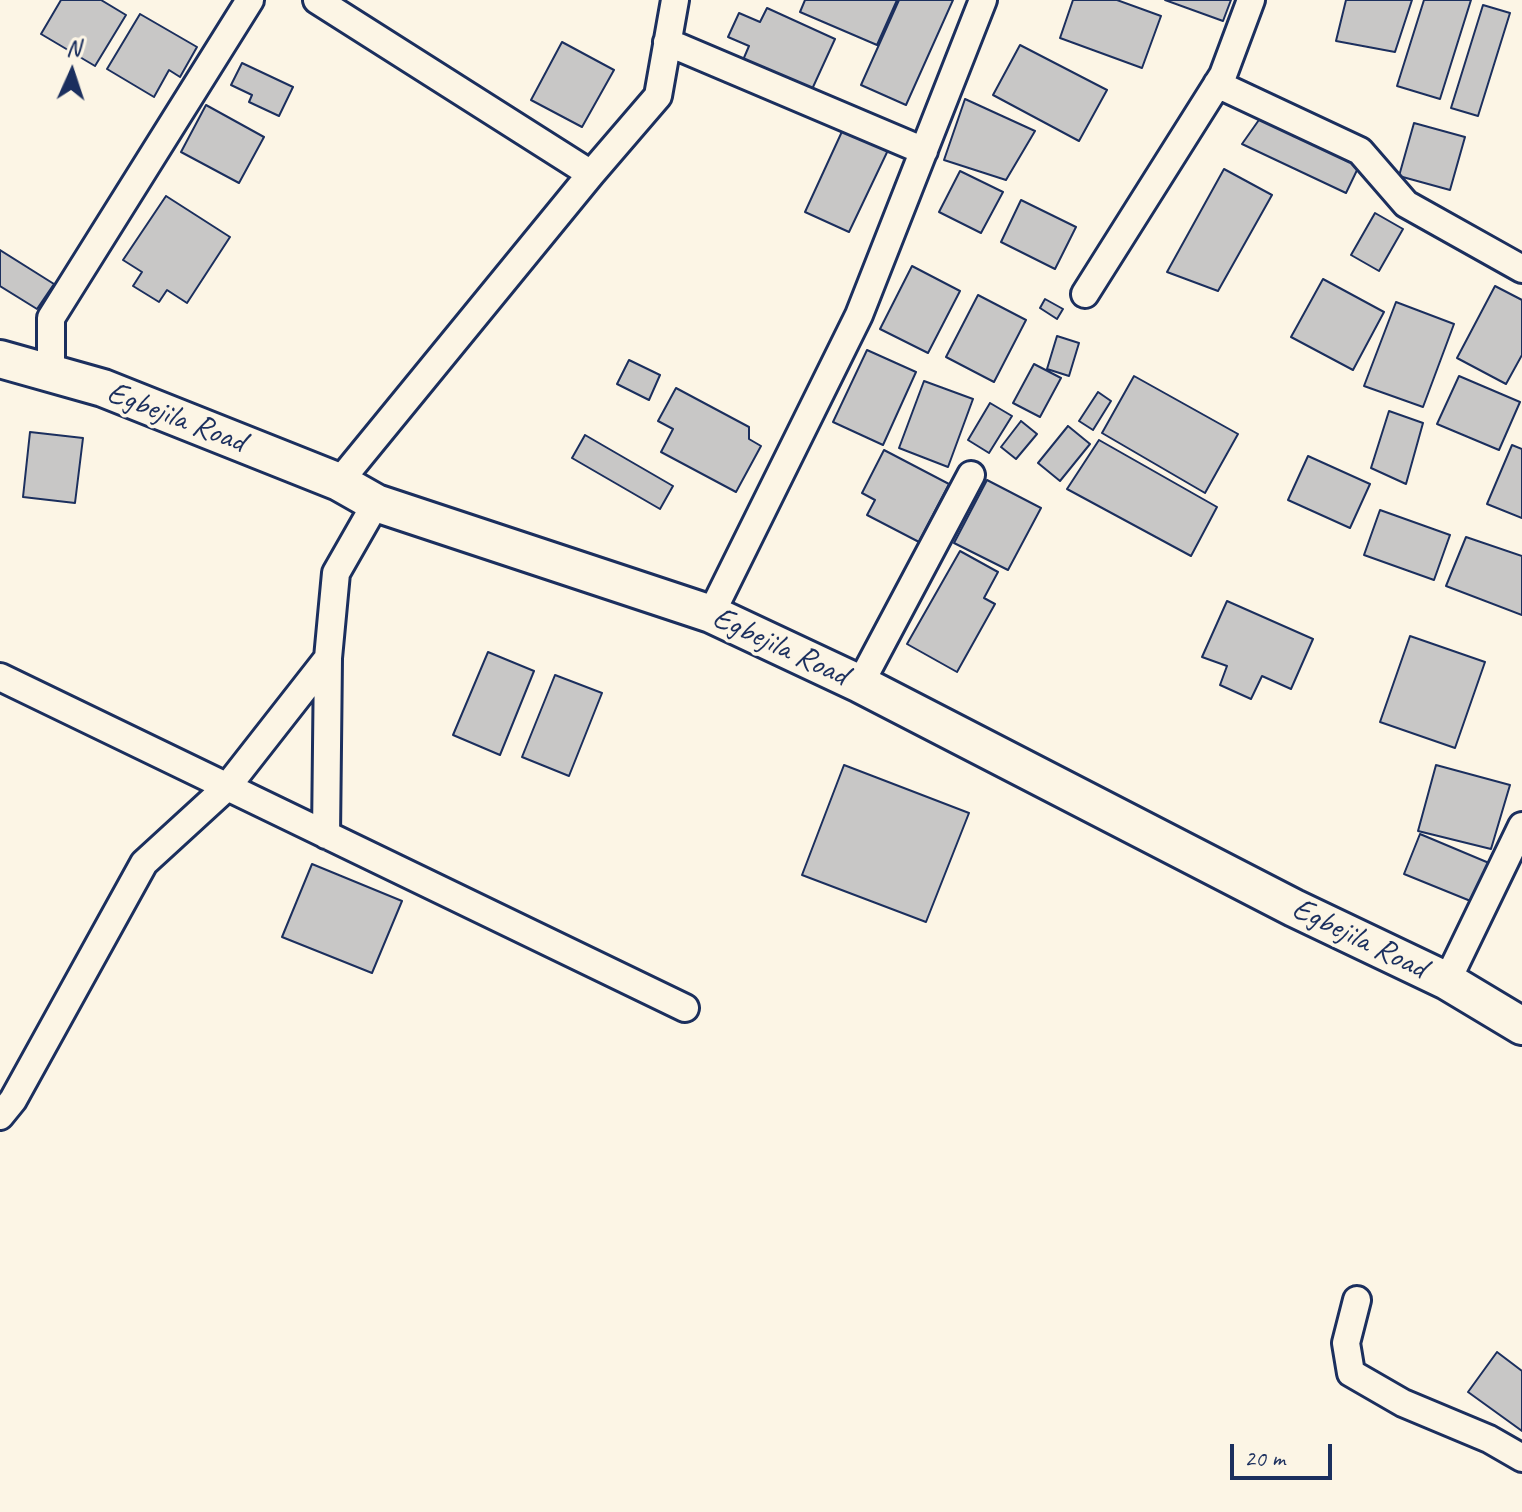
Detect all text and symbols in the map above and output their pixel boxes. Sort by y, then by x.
north arrow [32,32,112,112]
text: N [66,34,81,62]
street label: Egbejila Road [101,374,251,462]
street label: Egbejila Road [706,599,854,695]
street label: Egbejila Road [1285,890,1433,988]
scale bar [1234,1428,1336,1478]
text: 20 m [1244,1443,1285,1473]

